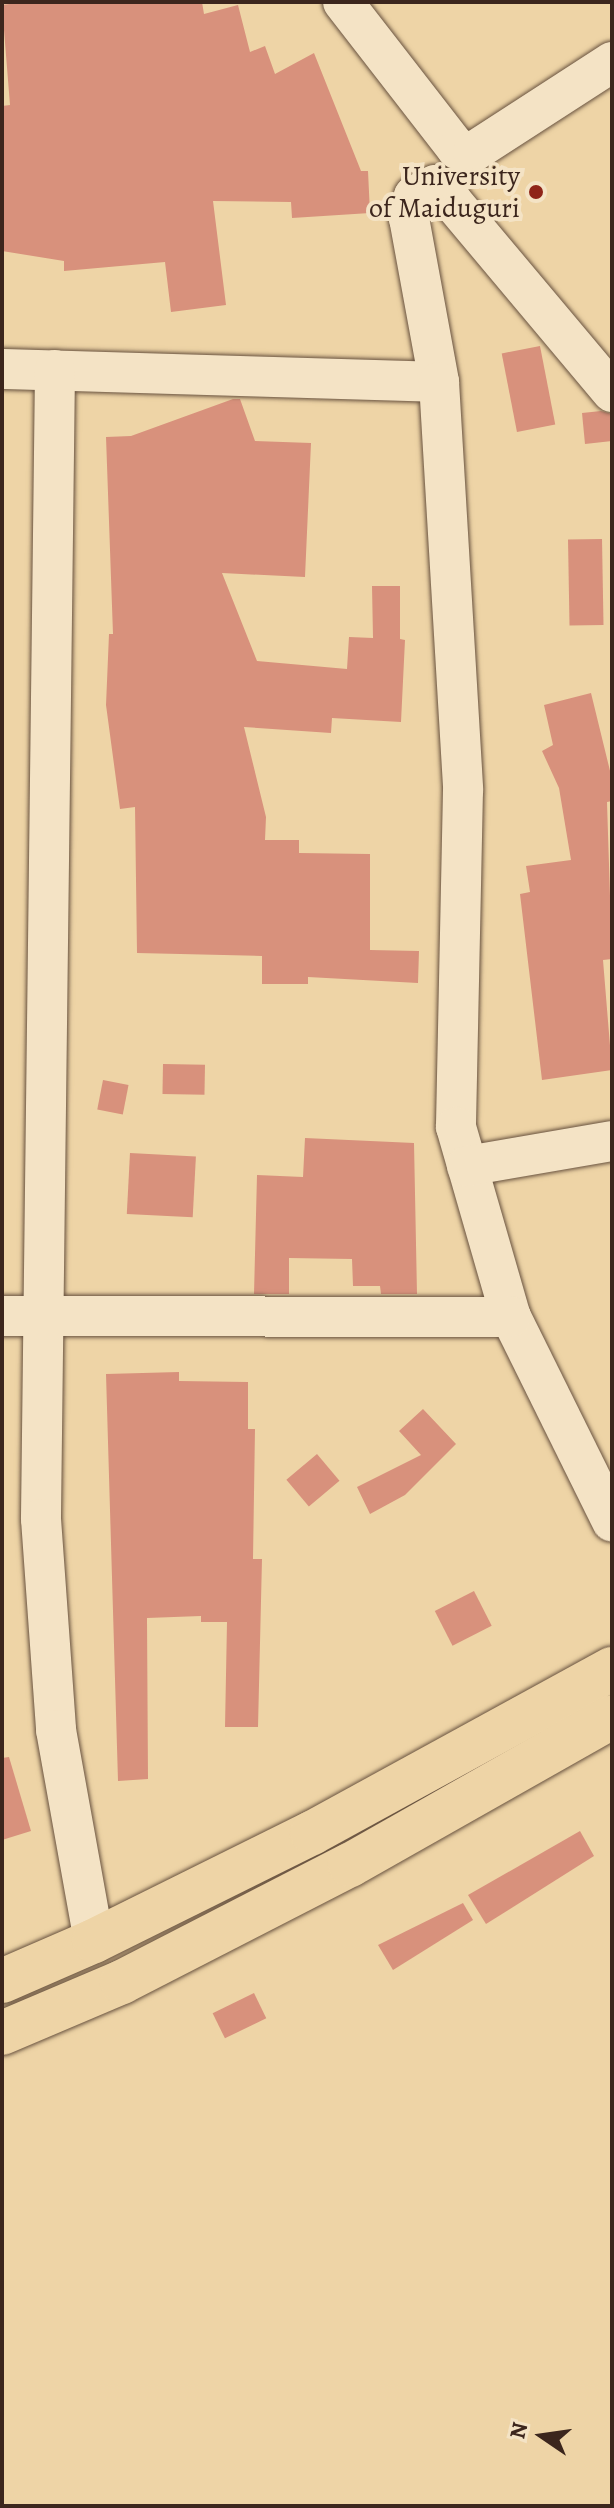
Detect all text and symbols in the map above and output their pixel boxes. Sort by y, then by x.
place label: University of Maiduguri [369,159,520,225]
marker: University of Maiduguri [527,183,545,201]
north arrow [502,2396,582,2476]
text: N [502,2419,535,2442]

